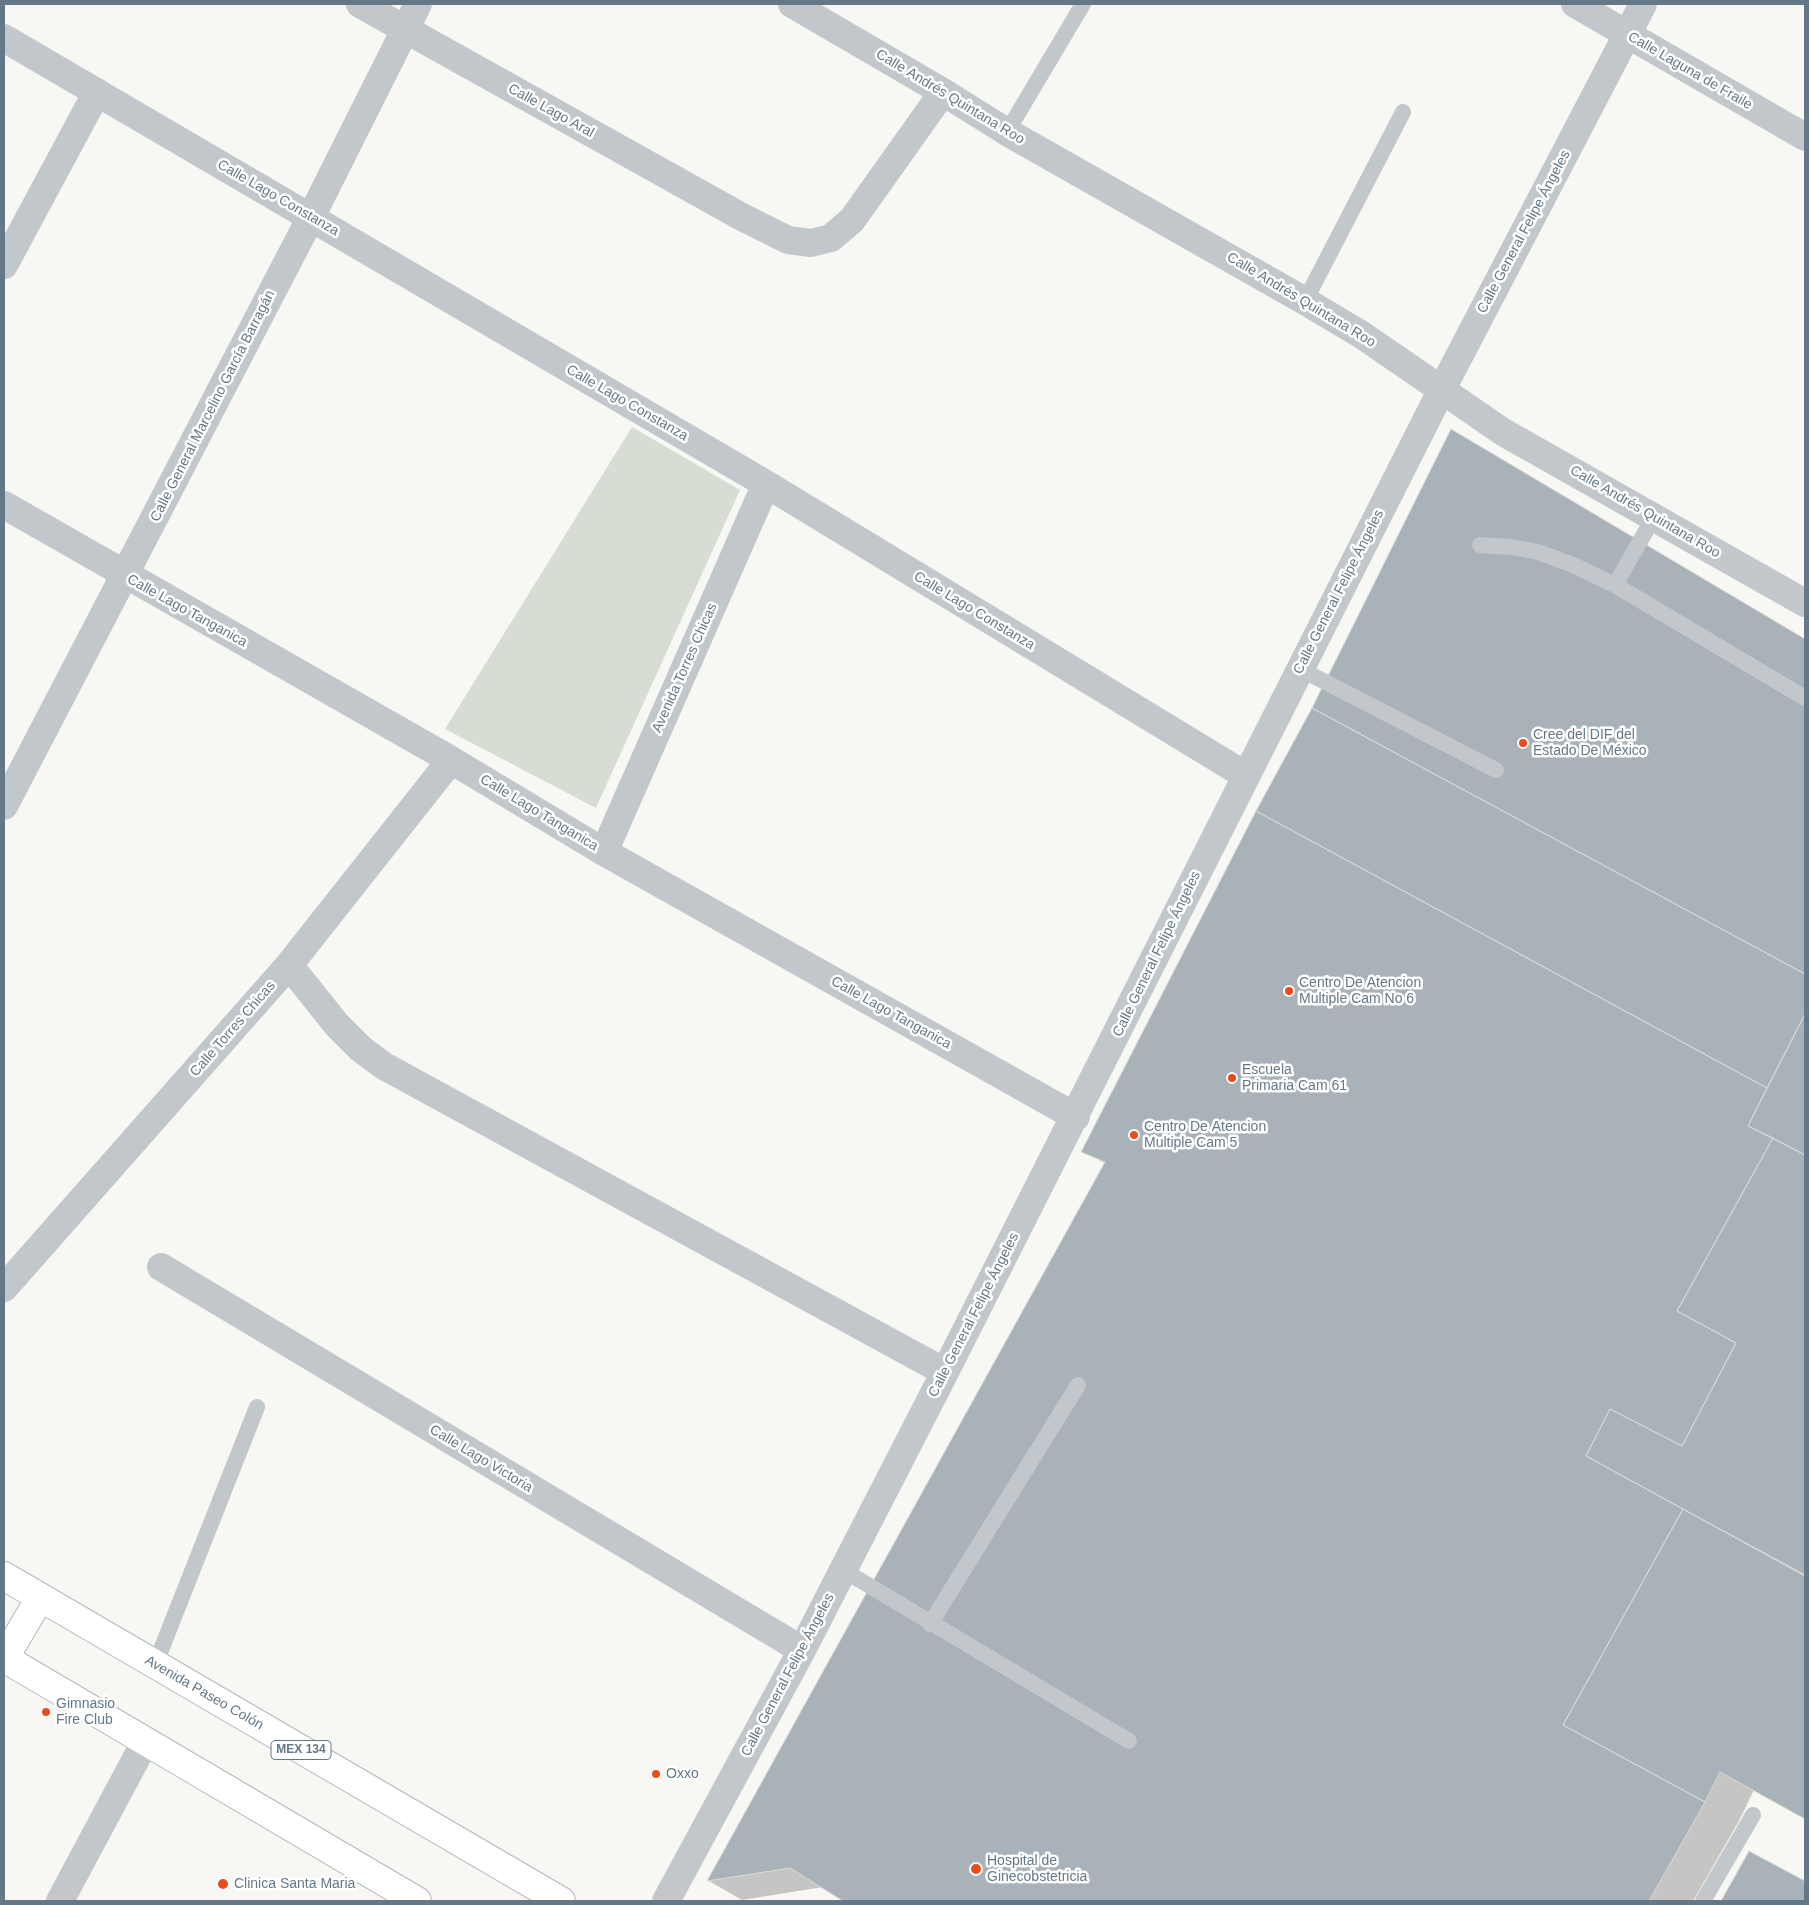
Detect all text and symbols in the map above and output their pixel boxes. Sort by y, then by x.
street label: Calle Laguna de Fraile [1625,29,1755,113]
street label: Calle Andrés Quintana Roo [873,46,1027,148]
street label: Calle Lago Aral [505,80,597,142]
street label: Calle General Felipe Ángeles [1474,148,1574,316]
street label: Calle Lago Constanza [214,156,342,240]
street label: Calle Andrés Quintana Roo [1224,249,1378,351]
street label: Calle General Marcelino García Barragán [147,287,279,525]
street label: Calle Lago Constanza [563,361,691,445]
street label: Calle Andrés Quintana Roo [1567,462,1723,562]
street label: Calle General Felipe Ángeles [1290,507,1388,677]
street label: Calle Lago Constanza [911,568,1037,654]
street label: Calle Lago Tanganica [124,571,250,651]
street label: Avenida Torres Chicas [649,601,721,735]
place label: Cree del DIF del Estado De México [1533,727,1647,760]
marker: Cree del DIF del Estado De México [1517,737,1529,749]
street label: Calle Lago Tanganica [477,771,601,855]
street label: Calle General Felipe Ángeles [1110,868,1204,1040]
street label: Calle Lago Tanganica [828,973,954,1053]
place label: Centro De Atencion Multiple Cam No 6 [1299,975,1421,1008]
street label: Calle Torres Chicas [187,978,279,1080]
marker: Centro De Atencion Multiple Cam No 6 [1283,985,1295,997]
place label: Escuela Primaria Cam 61 [1242,1062,1347,1094]
marker: Escuela Primaria Cam 61 [1226,1072,1238,1084]
place label: Centro De Atencion Multiple Cam 5 [1144,1119,1266,1152]
marker: Centro De Atencion Multiple Cam 5 [1128,1129,1140,1141]
street label: Calle General Felipe Ángeles [925,1230,1023,1400]
street label: Calle Lago Victoria [426,1422,536,1496]
street label: Calle General Felipe Ángeles [738,1591,838,1759]
street label: Avenida Paseo Colón [142,1652,266,1734]
place label: Gimnasio Fire Club [56,1696,115,1728]
marker: Gimnasio Fire Club [40,1706,52,1718]
road number: MEX 134 [271,1740,331,1760]
place label: Oxxo [666,1766,699,1782]
marker: Oxxo [650,1768,662,1780]
place label: Hospital de Ginecobstetricia [987,1853,1087,1885]
marker: Hospital de Ginecobstetricia [969,1862,983,1876]
place label: Clinica Santa Maria [234,1876,355,1892]
marker: Clinica Santa Maria [216,1877,230,1891]

